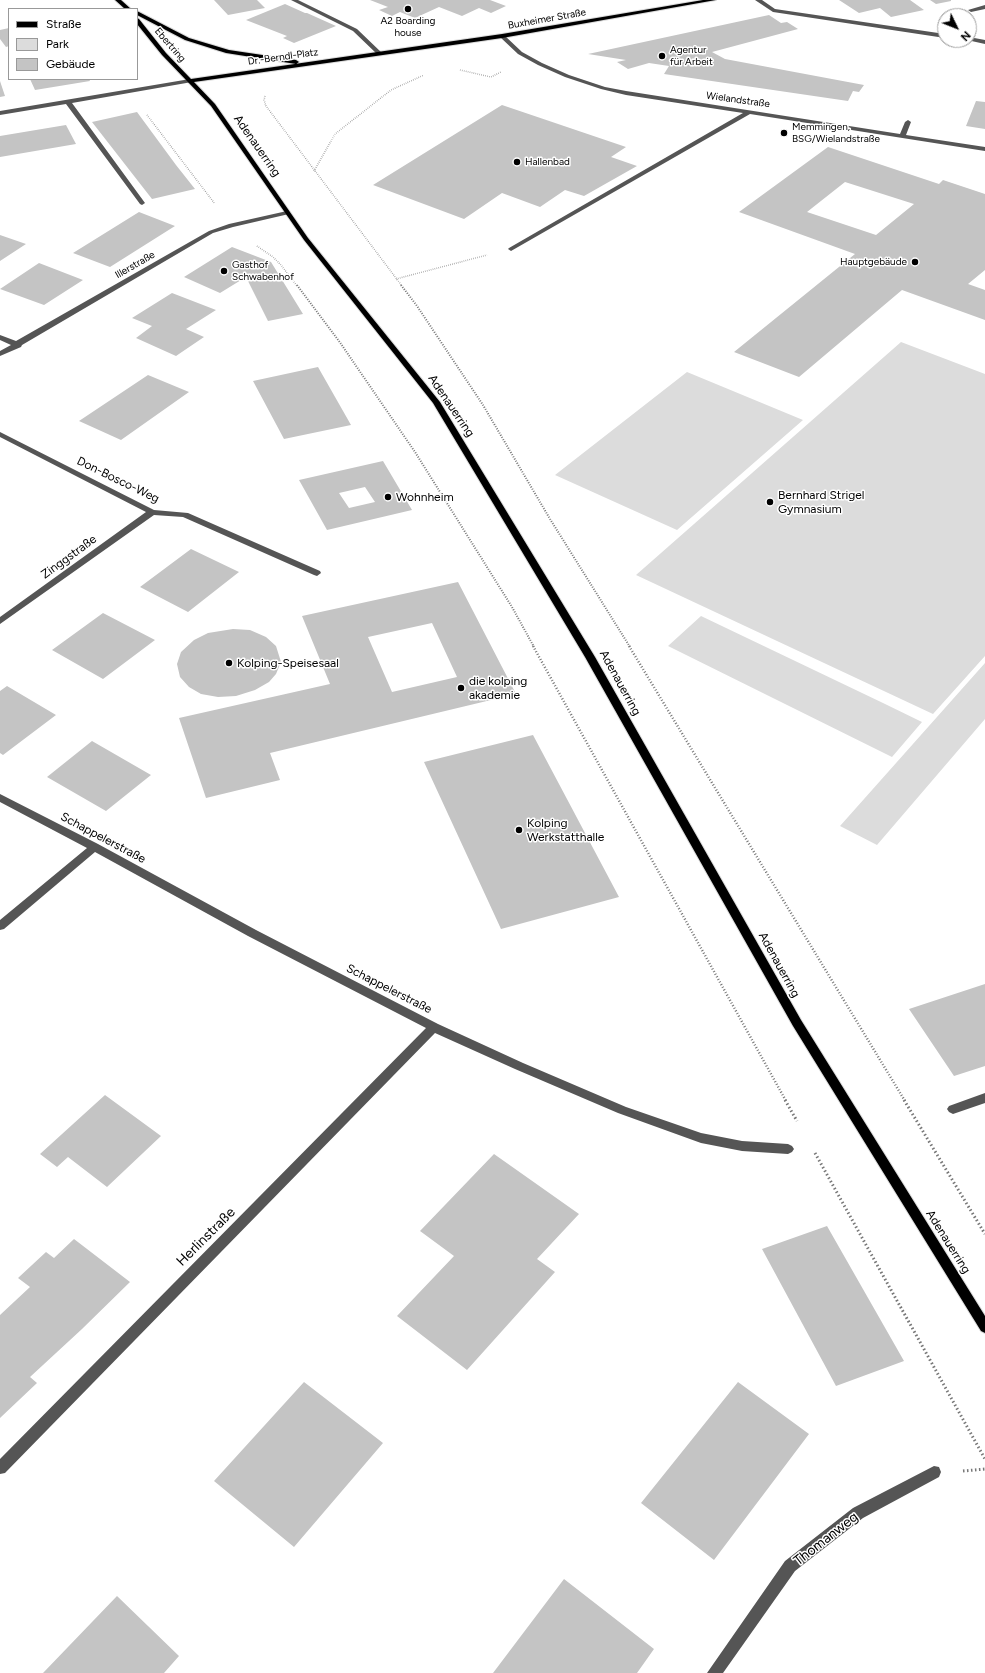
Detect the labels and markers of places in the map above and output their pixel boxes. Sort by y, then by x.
marker: A2 Boarding house [403,4,413,14]
place label: A2 Boarding house [381,15,435,38]
place label: Agentur für Arbeit [670,44,713,68]
marker: Agentur für Arbeit [657,51,667,61]
place label: Memmingen, BSG/Wielandstraße [792,121,880,144]
marker: Memmingen, BSG/Wielandstraße [779,128,789,138]
place label: Hallenbad [525,156,570,168]
marker: Hallenbad [512,157,522,167]
place label: Hauptgebäude [840,256,907,268]
marker: Hauptgebäude [910,257,920,267]
place label: Gasthof Schwabenhof [232,259,294,282]
marker: Gasthof Schwabenhof [219,266,229,276]
place label: Bernhard Strigel Gymnasium [778,488,864,516]
place label: Wohnheim [396,490,454,504]
marker: Wohnheim [383,492,393,502]
marker: Bernhard Strigel Gymnasium [765,497,775,507]
place label: Kolping-Speisesaal [237,656,339,670]
marker: Kolping-Speisesaal [224,658,234,668]
place label: die kolping akademie [469,674,527,702]
marker: die kolping akademie [456,683,466,693]
place label: Kolping Werkstatthalle [527,816,604,844]
marker: Kolping Werkstatthalle [514,825,524,835]

